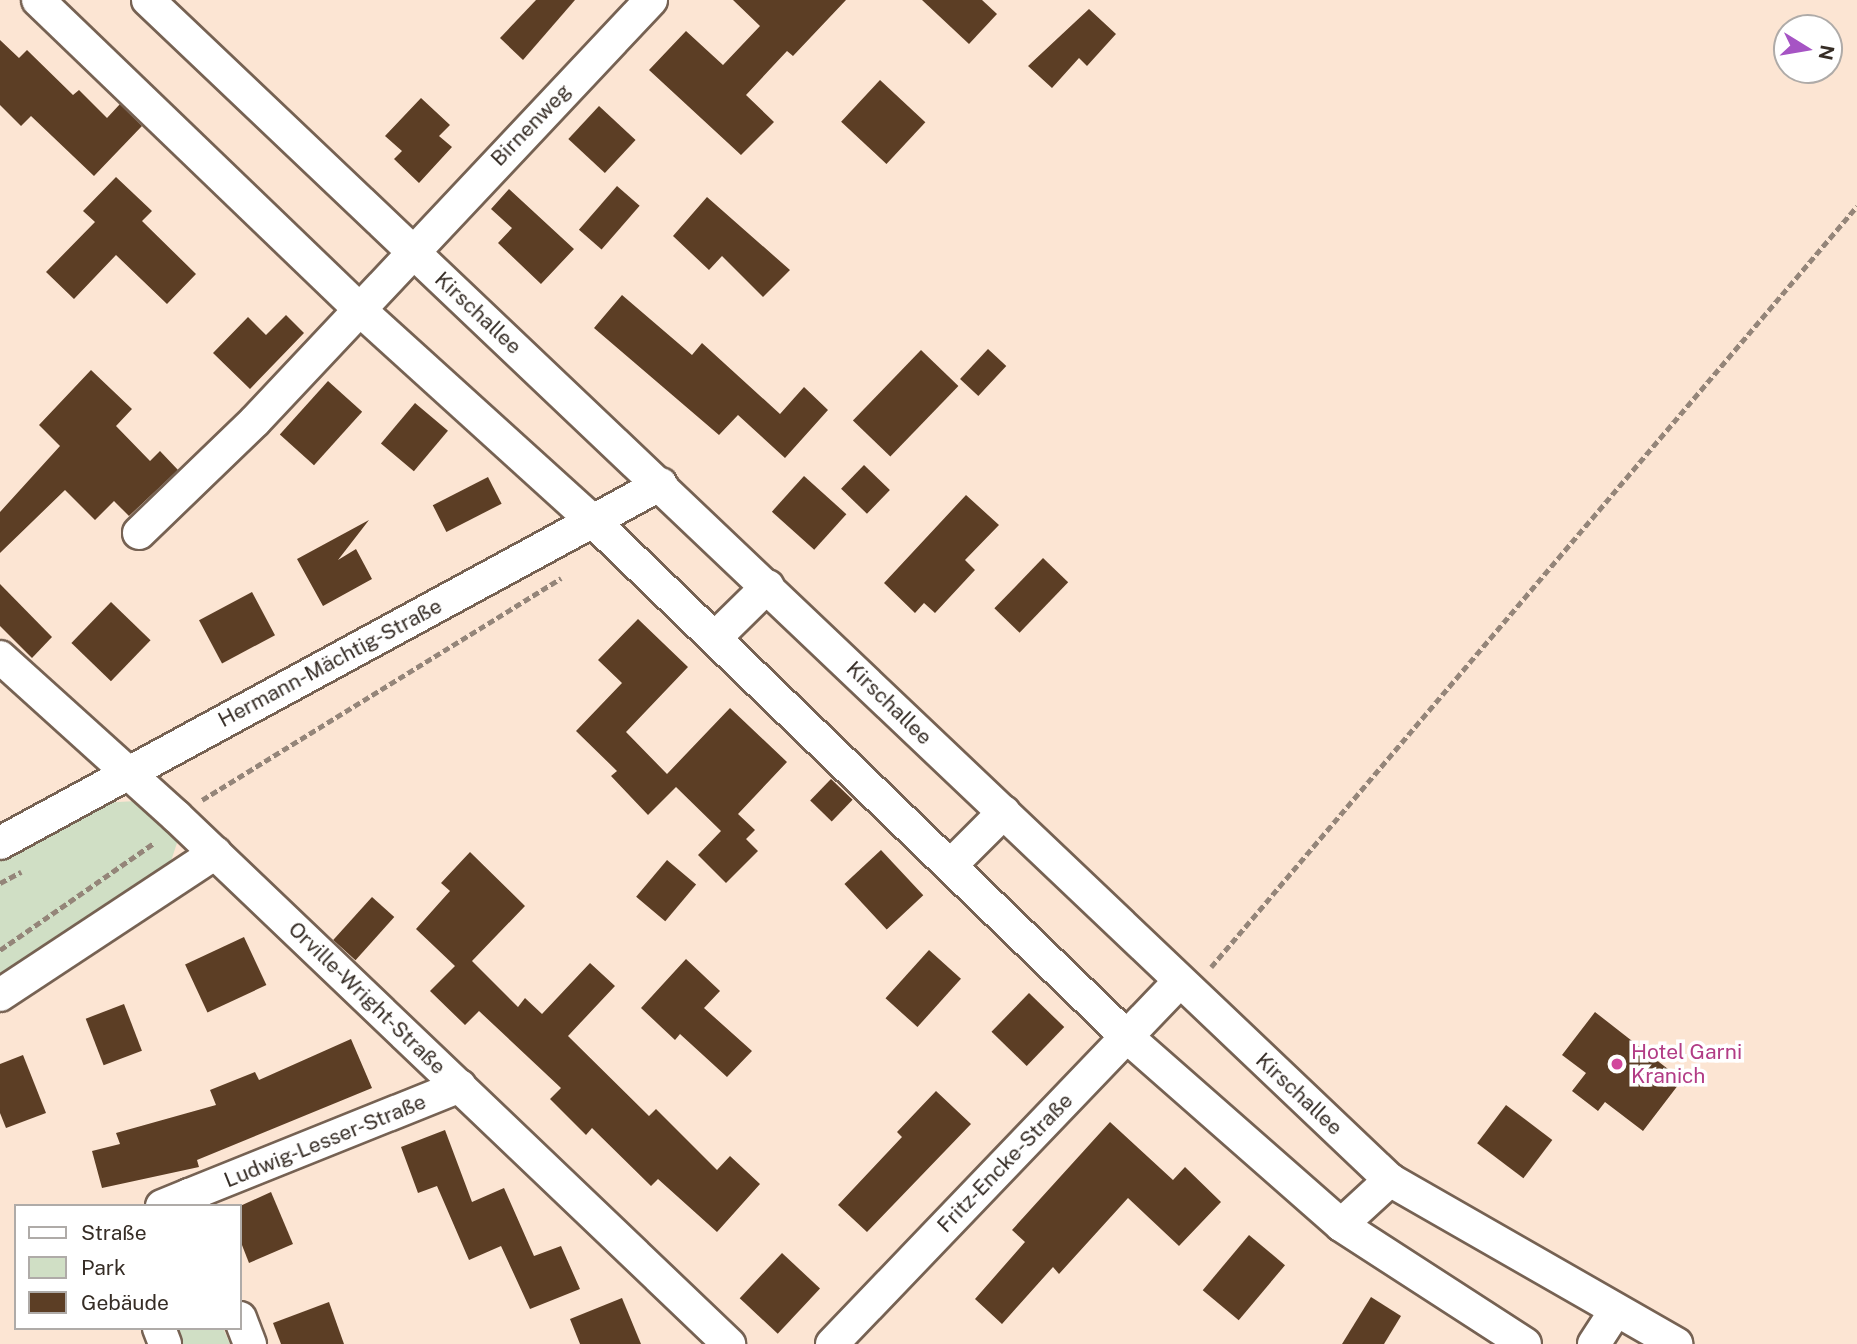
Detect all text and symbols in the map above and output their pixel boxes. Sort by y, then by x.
north arrow [1773,14,1843,84]
text: N [1814,43,1839,62]
street label: Birnenweg [486,79,576,171]
street label: Kirschallee [430,267,526,359]
street label: Hermann-Mächtig-Straße [214,593,446,733]
street label: Kirschallee [841,656,937,750]
street label: Orville-Wright-Straße [283,916,451,1080]
place label: Hotel Garni Kranich [1631,1039,1742,1089]
street label: Kirschallee [1251,1048,1347,1140]
marker: Hotel Garni Kranich [1609,1056,1625,1072]
street label: Fritz-Encke-Straße [932,1088,1078,1238]
street label: Ludwig-Lesser-Straße [220,1089,430,1193]
legend [14,1204,242,1330]
text: Straße [81,1220,147,1245]
text: Park [81,1255,126,1280]
text: Gebäude [81,1290,169,1315]

